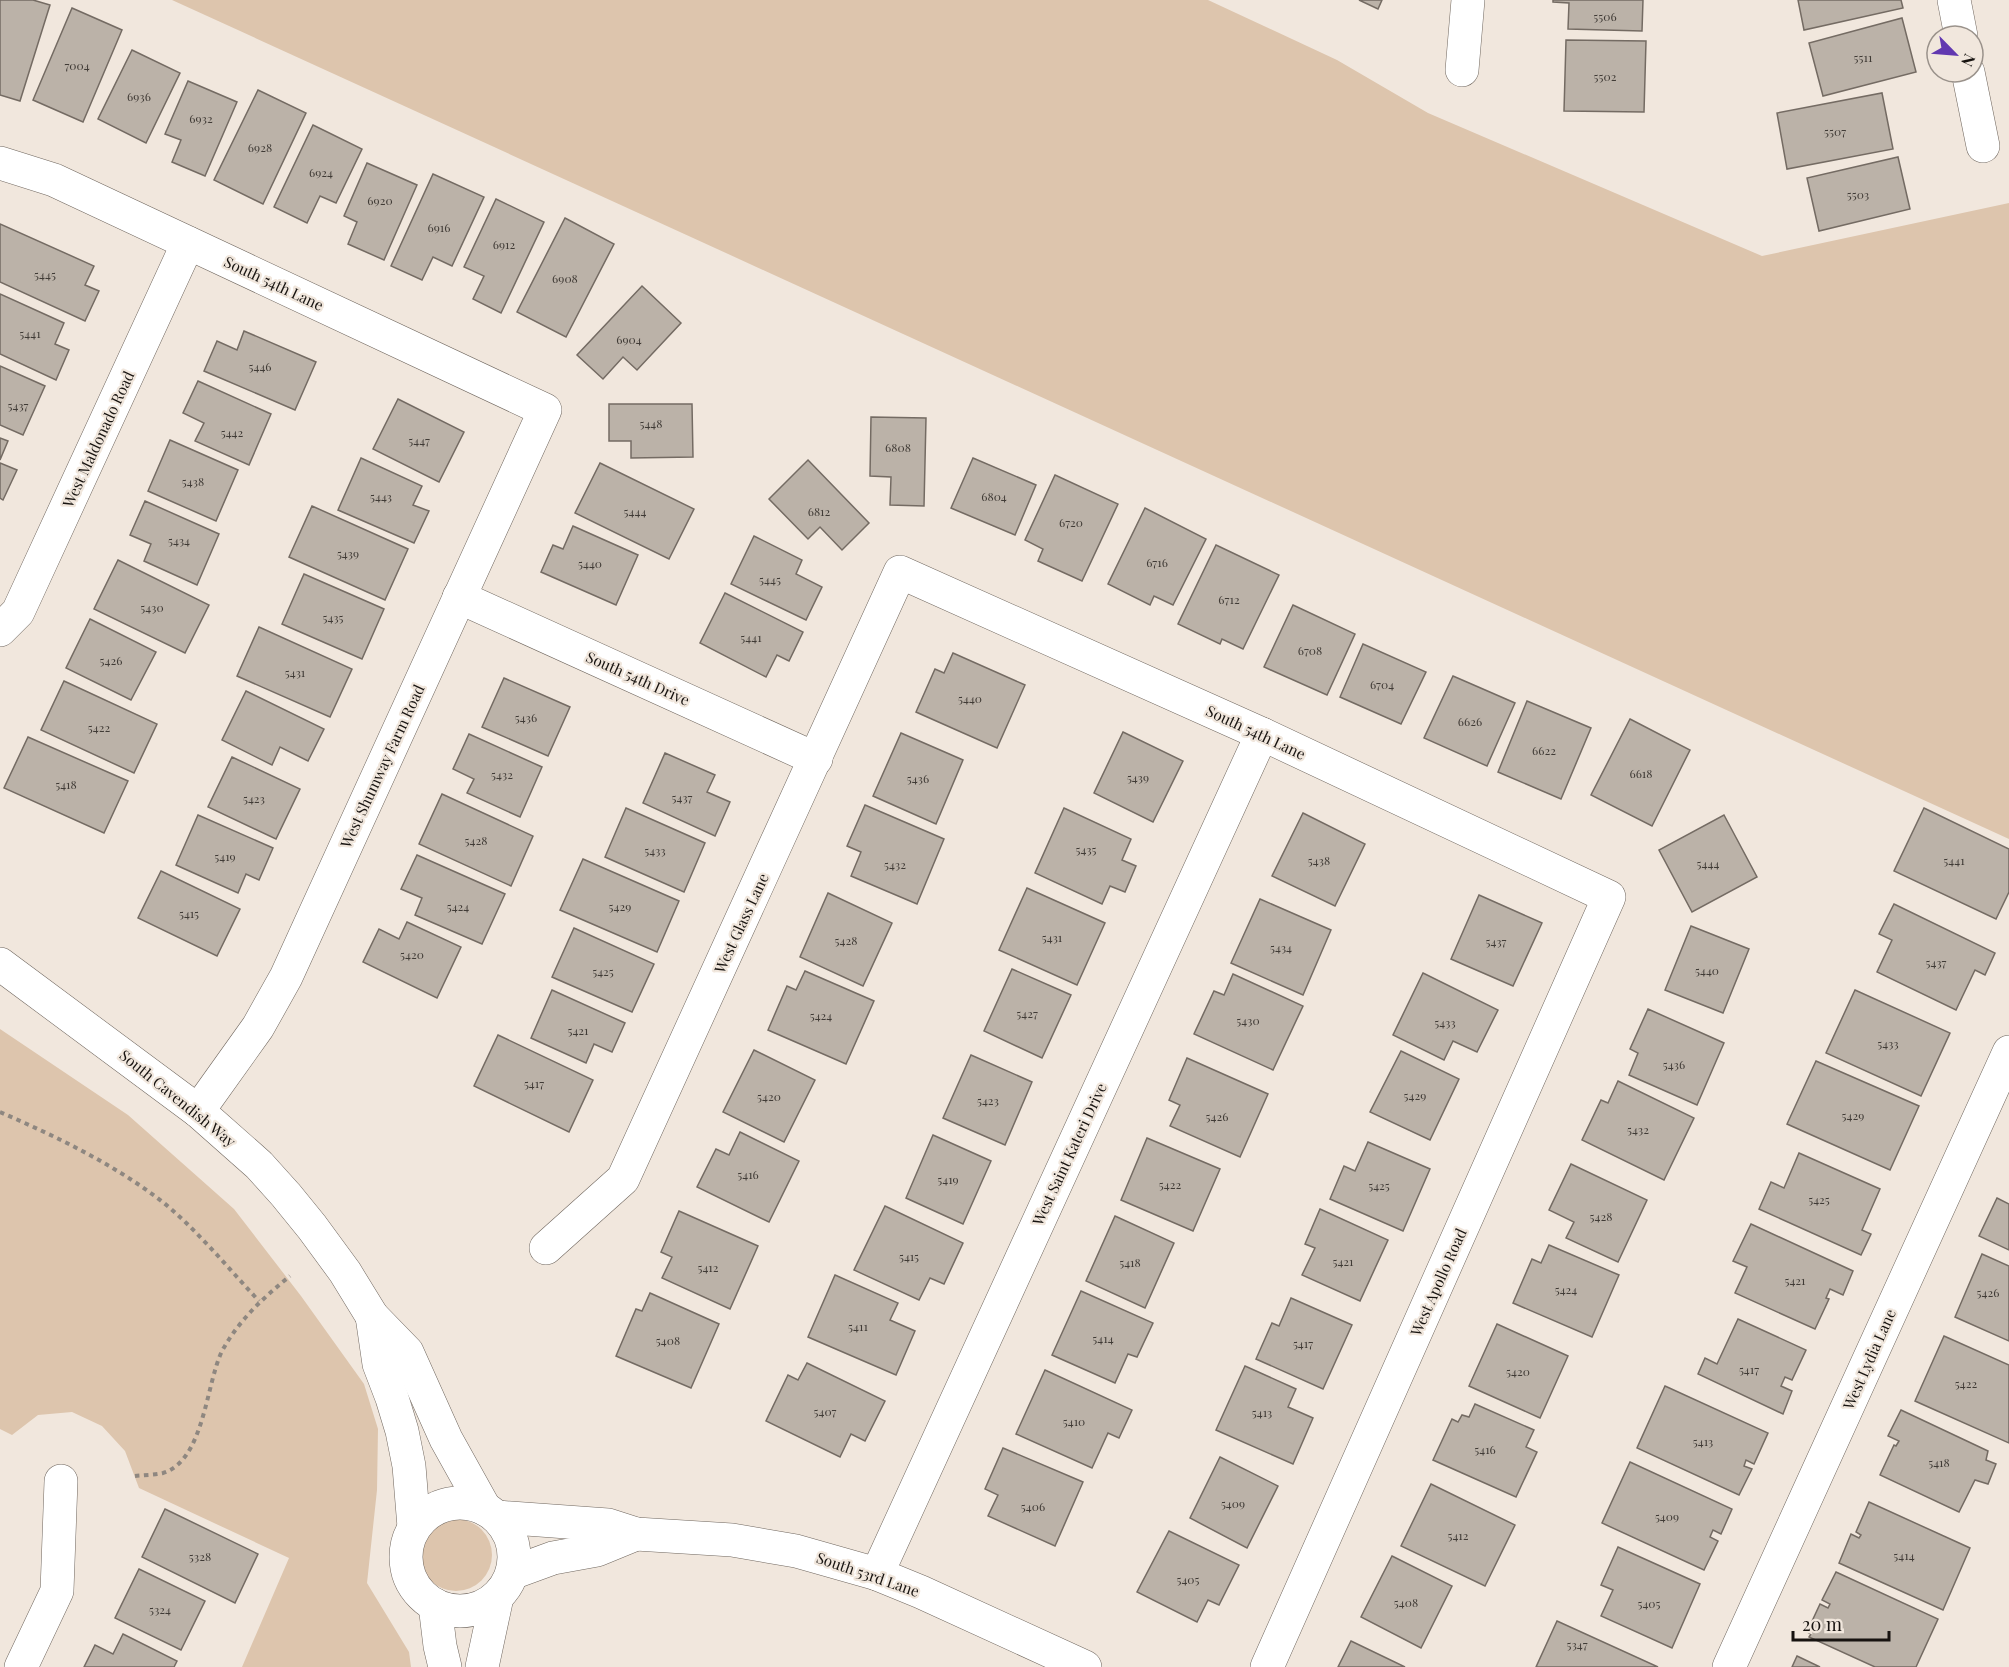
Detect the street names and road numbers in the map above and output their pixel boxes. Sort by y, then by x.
street label: South 54th Lane [221,251,327,315]
street label: West Maldonado Road [57,367,139,511]
street label: South 54th Drive [583,646,693,710]
street label: West Shumway Farm Road [335,681,429,852]
street label: South 54th Lane [1203,700,1309,764]
street label: West Glass Lane [709,870,773,977]
street label: South Cavendish Way [116,1045,241,1151]
street label: West Saint Kateri Drive [1027,1080,1111,1229]
street label: West Apollo Road [1405,1225,1471,1340]
street label: West Lydia Lane [1838,1306,1900,1413]
street label: South 53rd Lane [814,1547,922,1601]

